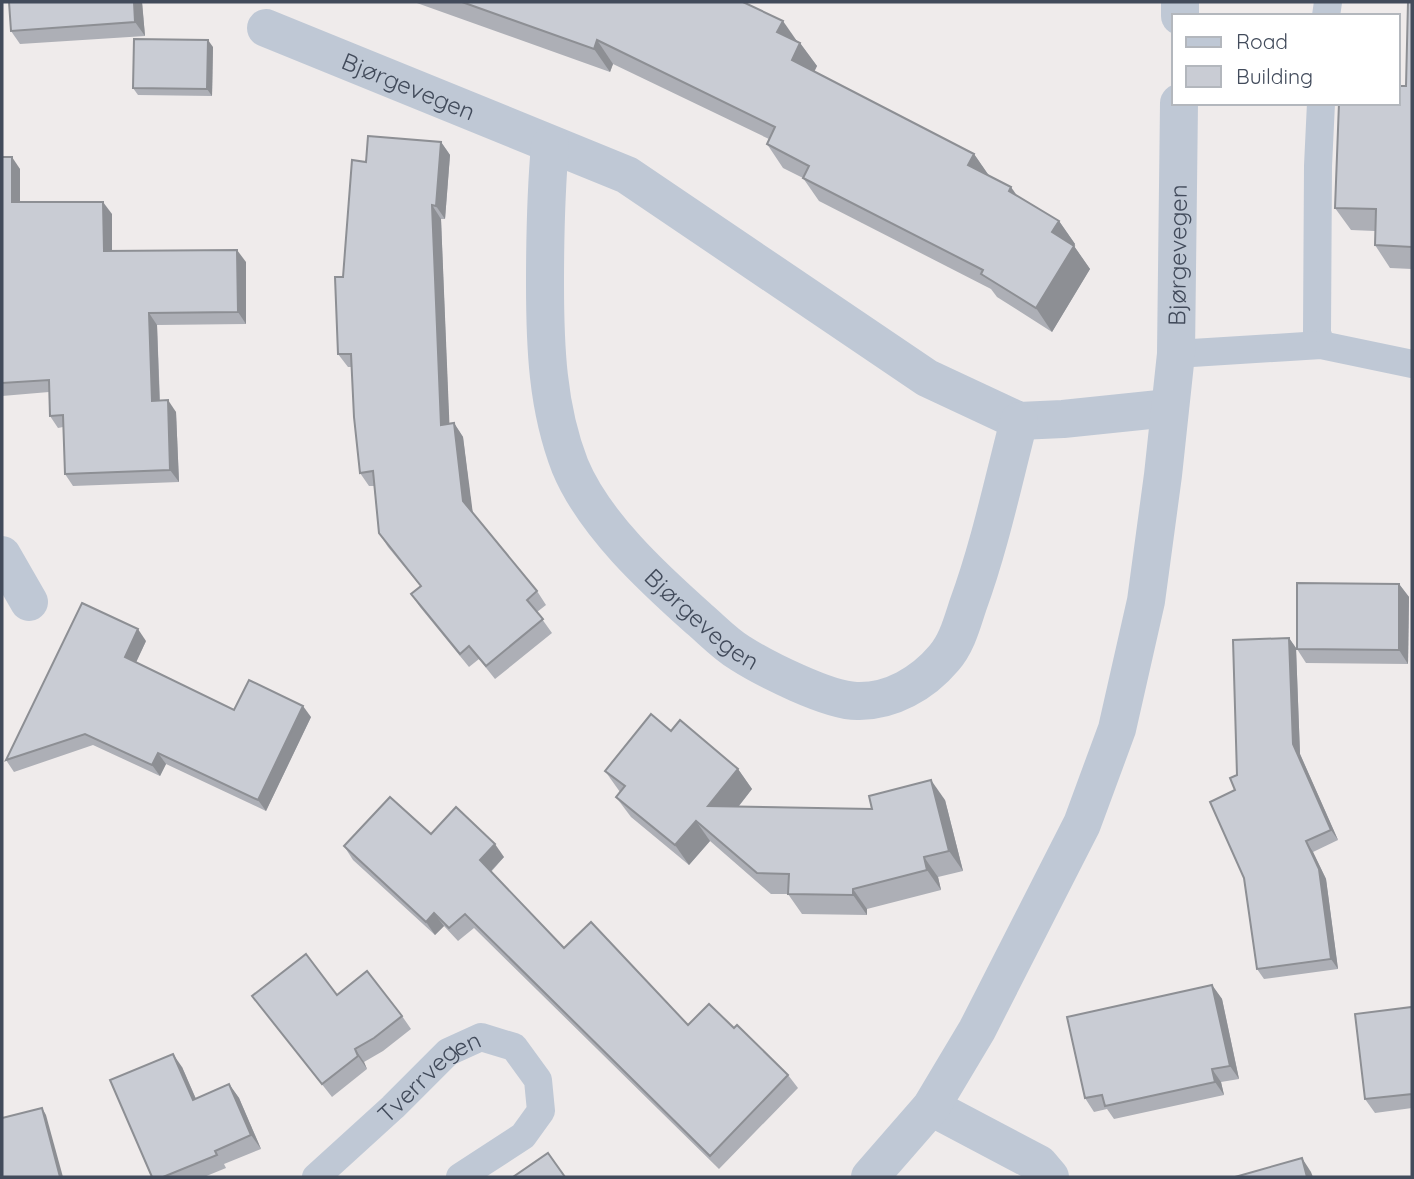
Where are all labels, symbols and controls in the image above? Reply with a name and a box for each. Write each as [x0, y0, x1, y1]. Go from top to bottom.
legend [1172, 14, 1400, 105]
text: Road [1236, 28, 1288, 54]
street label: Bjørgevegen [337, 46, 480, 127]
text: Building [1236, 63, 1313, 89]
street label: Bjørgevegen [1161, 184, 1193, 326]
street label: Bjørgevegen [638, 562, 764, 676]
street label: Tverrvegen [371, 1024, 485, 1129]

